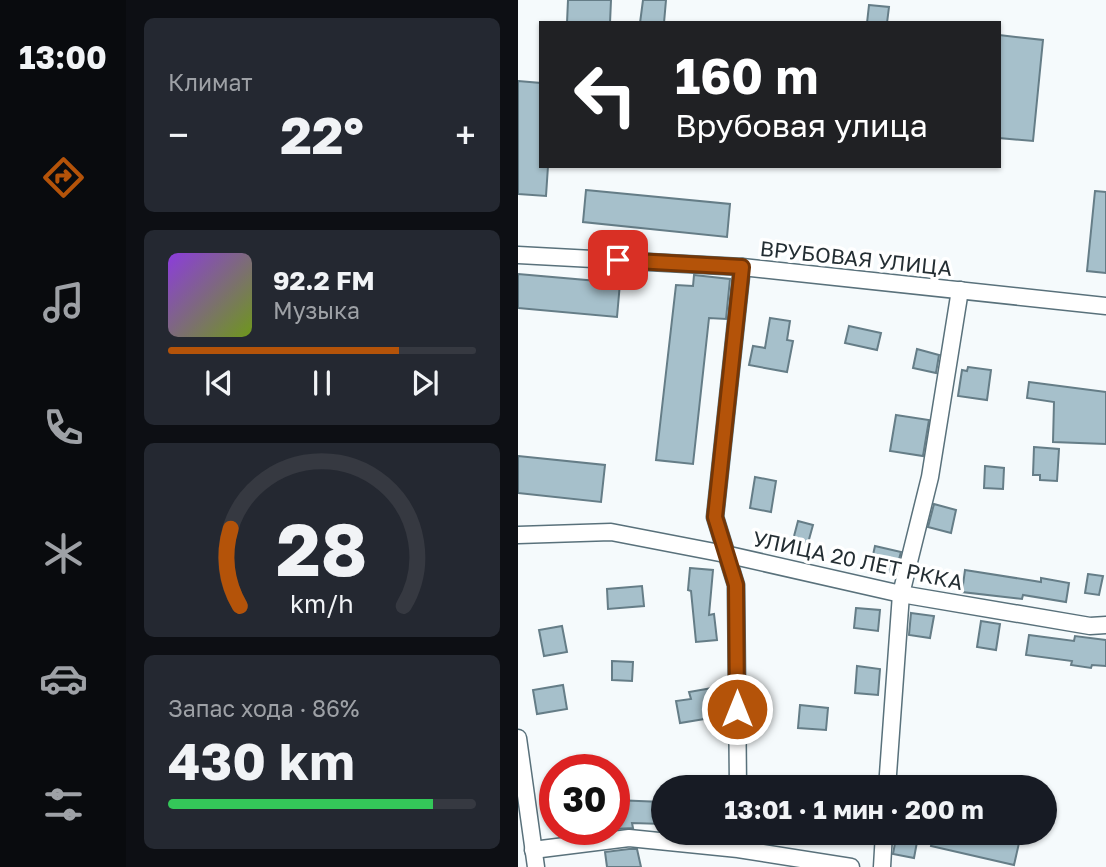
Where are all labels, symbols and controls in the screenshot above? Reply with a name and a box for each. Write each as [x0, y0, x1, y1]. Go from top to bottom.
text: 13:00 [19, 38, 107, 76]
text: 160 m [675, 46, 818, 105]
icon: left [560, 49, 651, 140]
text: Климат [168, 68, 253, 96]
text: 22° [280, 103, 364, 165]
text: Врубовая улица [675, 106, 928, 144]
text: − [168, 112, 189, 157]
text: + [455, 112, 476, 157]
icon: directions [39, 153, 88, 202]
pin [588, 230, 648, 290]
street label: ВРУБОВАЯ УЛИЦА [759, 235, 953, 281]
icon: arrive [599, 241, 637, 279]
text: 92.2 FM [273, 265, 375, 296]
icon: music [39, 278, 88, 327]
text: Музыка [273, 296, 360, 324]
icon: previous [200, 364, 238, 402]
icon: pause [303, 364, 341, 402]
icon: next [406, 364, 444, 402]
icon: phone [39, 403, 88, 452]
text: 28 [277, 505, 368, 592]
street label: УЛИЦА 20 ЛЕТ РККА [751, 525, 965, 595]
icon: climate [39, 529, 88, 578]
text: km/h [290, 587, 354, 618]
icon: car [39, 654, 88, 703]
position arrow [700, 672, 774, 746]
text: Запас хода · 86% [168, 694, 359, 722]
text: 430 km [168, 729, 355, 791]
speed limit sign: 30 [539, 754, 630, 845]
icon: filters [39, 780, 88, 829]
text: 13:01 · 1 мин · 200 m [724, 794, 984, 825]

